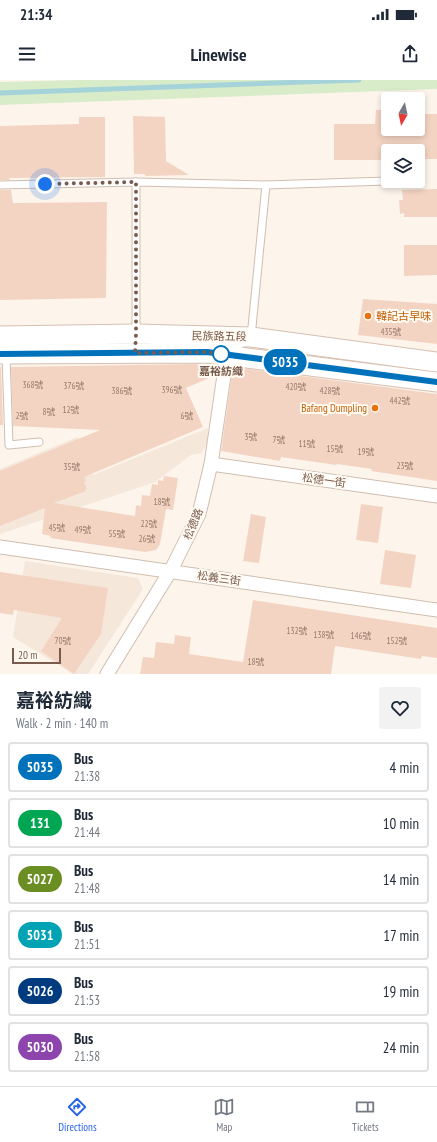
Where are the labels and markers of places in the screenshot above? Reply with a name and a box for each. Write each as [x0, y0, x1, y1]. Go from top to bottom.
place label: 韓記古早味 [376, 309, 431, 323]
marker: 韓記古早味 [363, 311, 373, 321]
marker: 嘉裕紡織 [212, 345, 230, 363]
place label: 嘉裕紡織 [199, 364, 243, 378]
place label: Bafang Dumpling [301, 401, 367, 415]
marker: Bafang Dumpling [370, 403, 380, 413]

